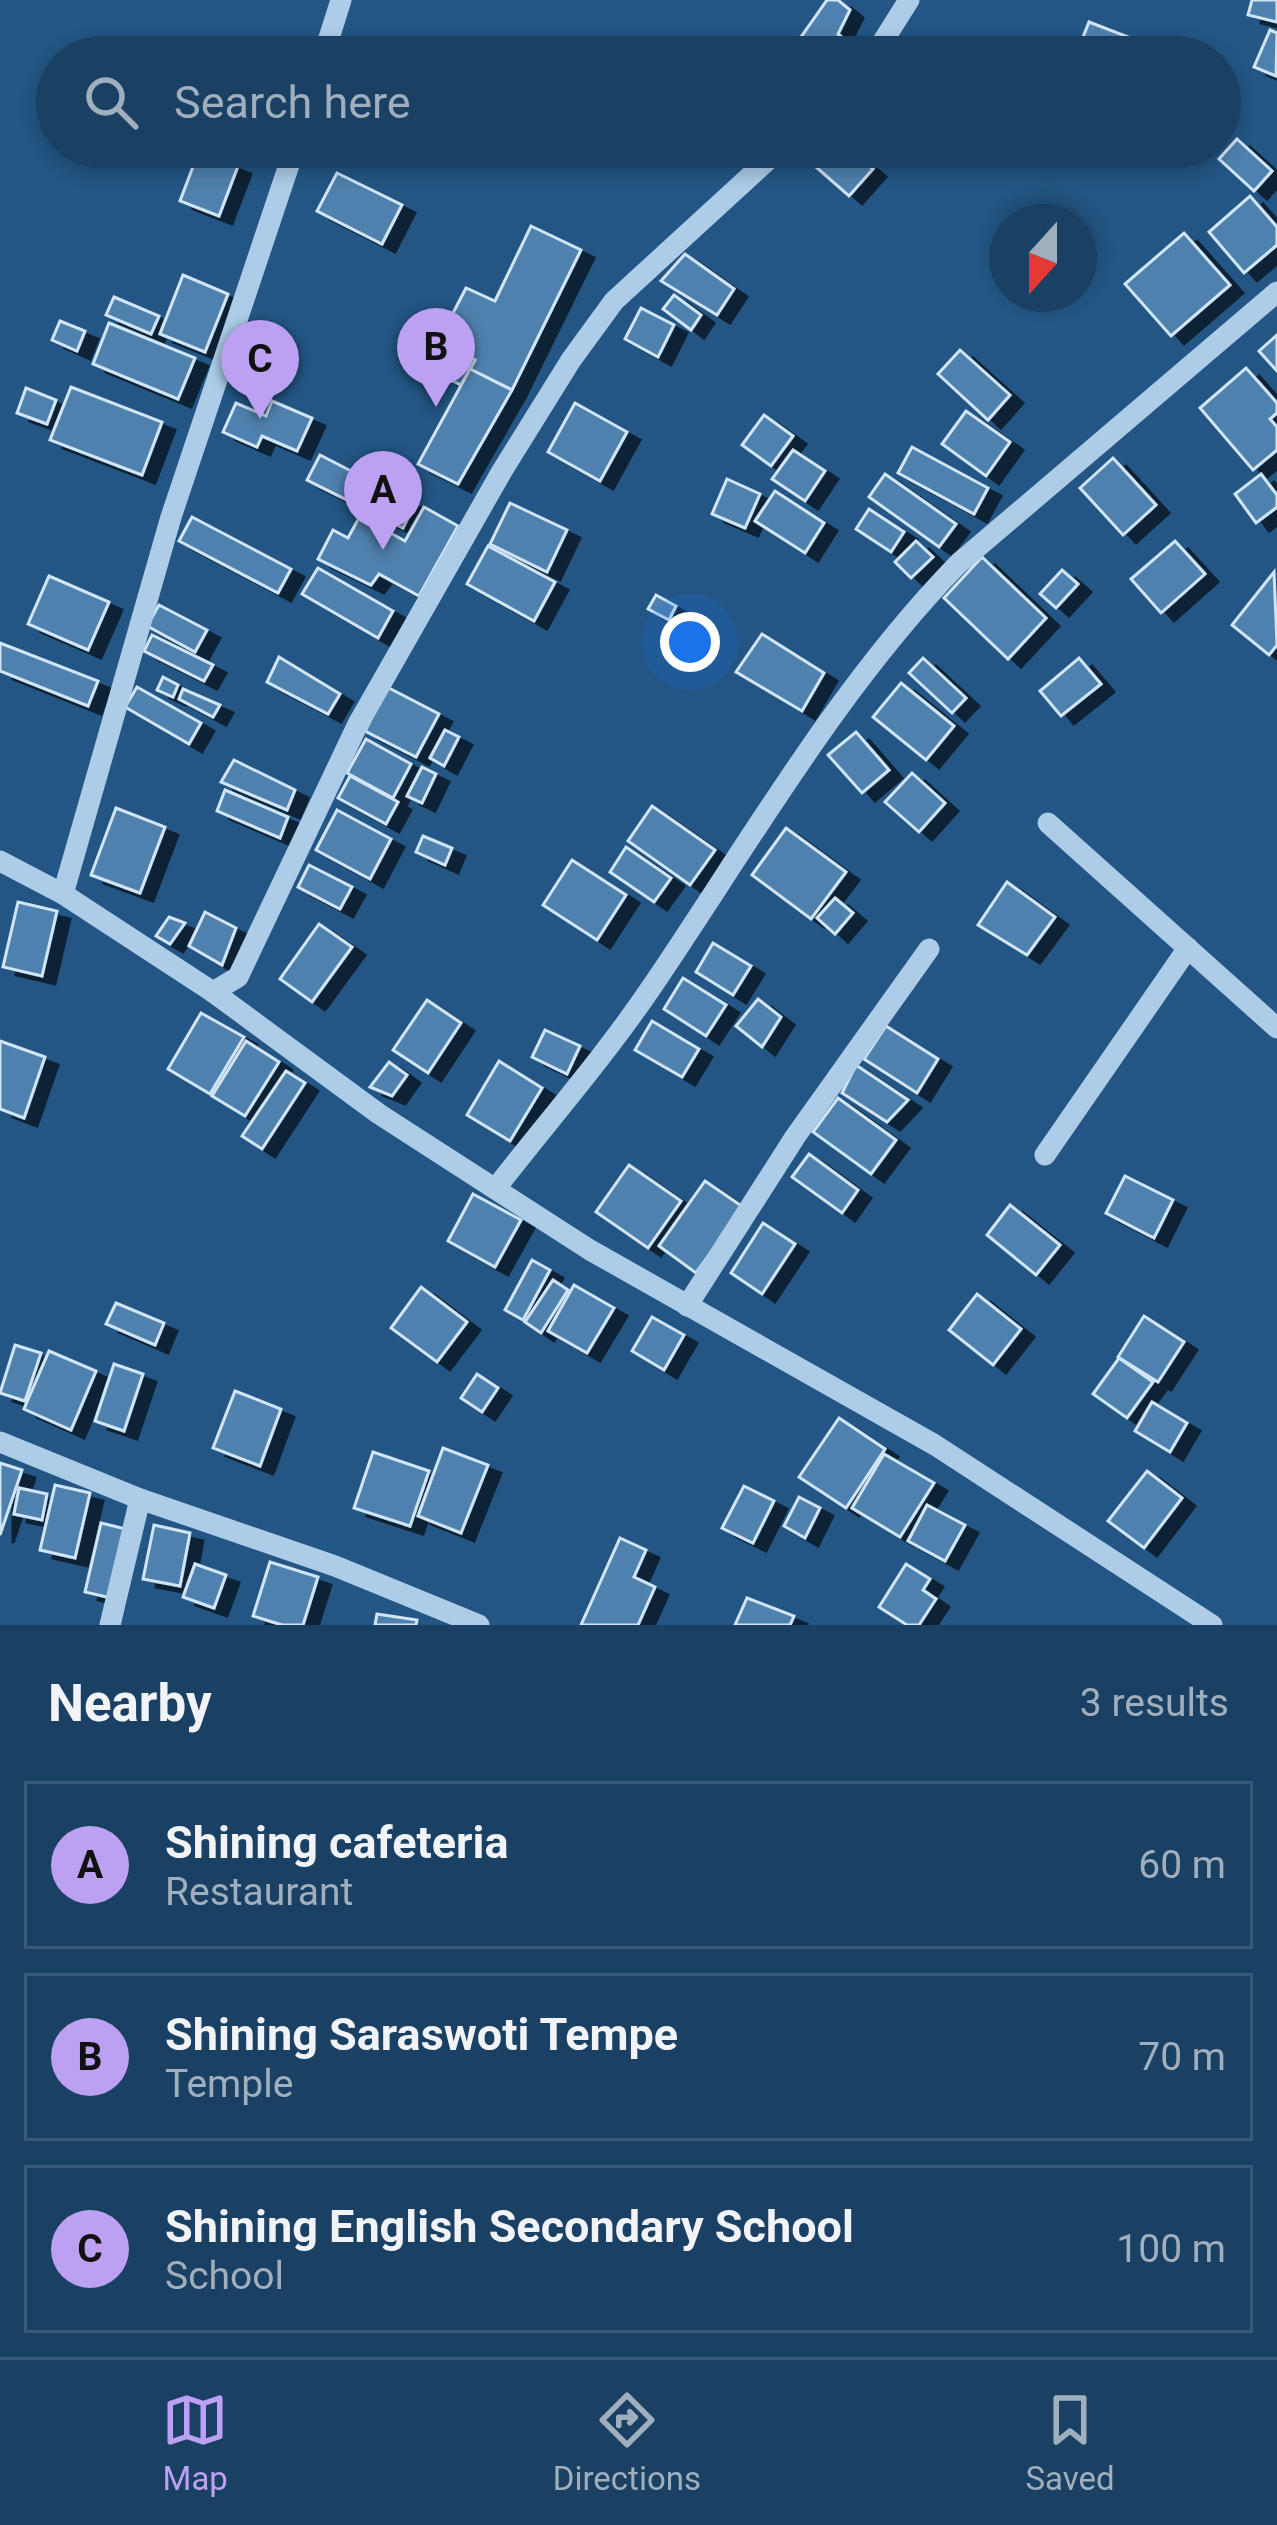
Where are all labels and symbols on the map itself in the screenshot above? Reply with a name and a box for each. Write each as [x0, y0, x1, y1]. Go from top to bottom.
north arrow [989, 204, 1097, 312]
pin: B [397, 308, 475, 407]
pin: C [221, 320, 299, 419]
pin: A [344, 451, 422, 550]
your location [660, 612, 720, 672]

